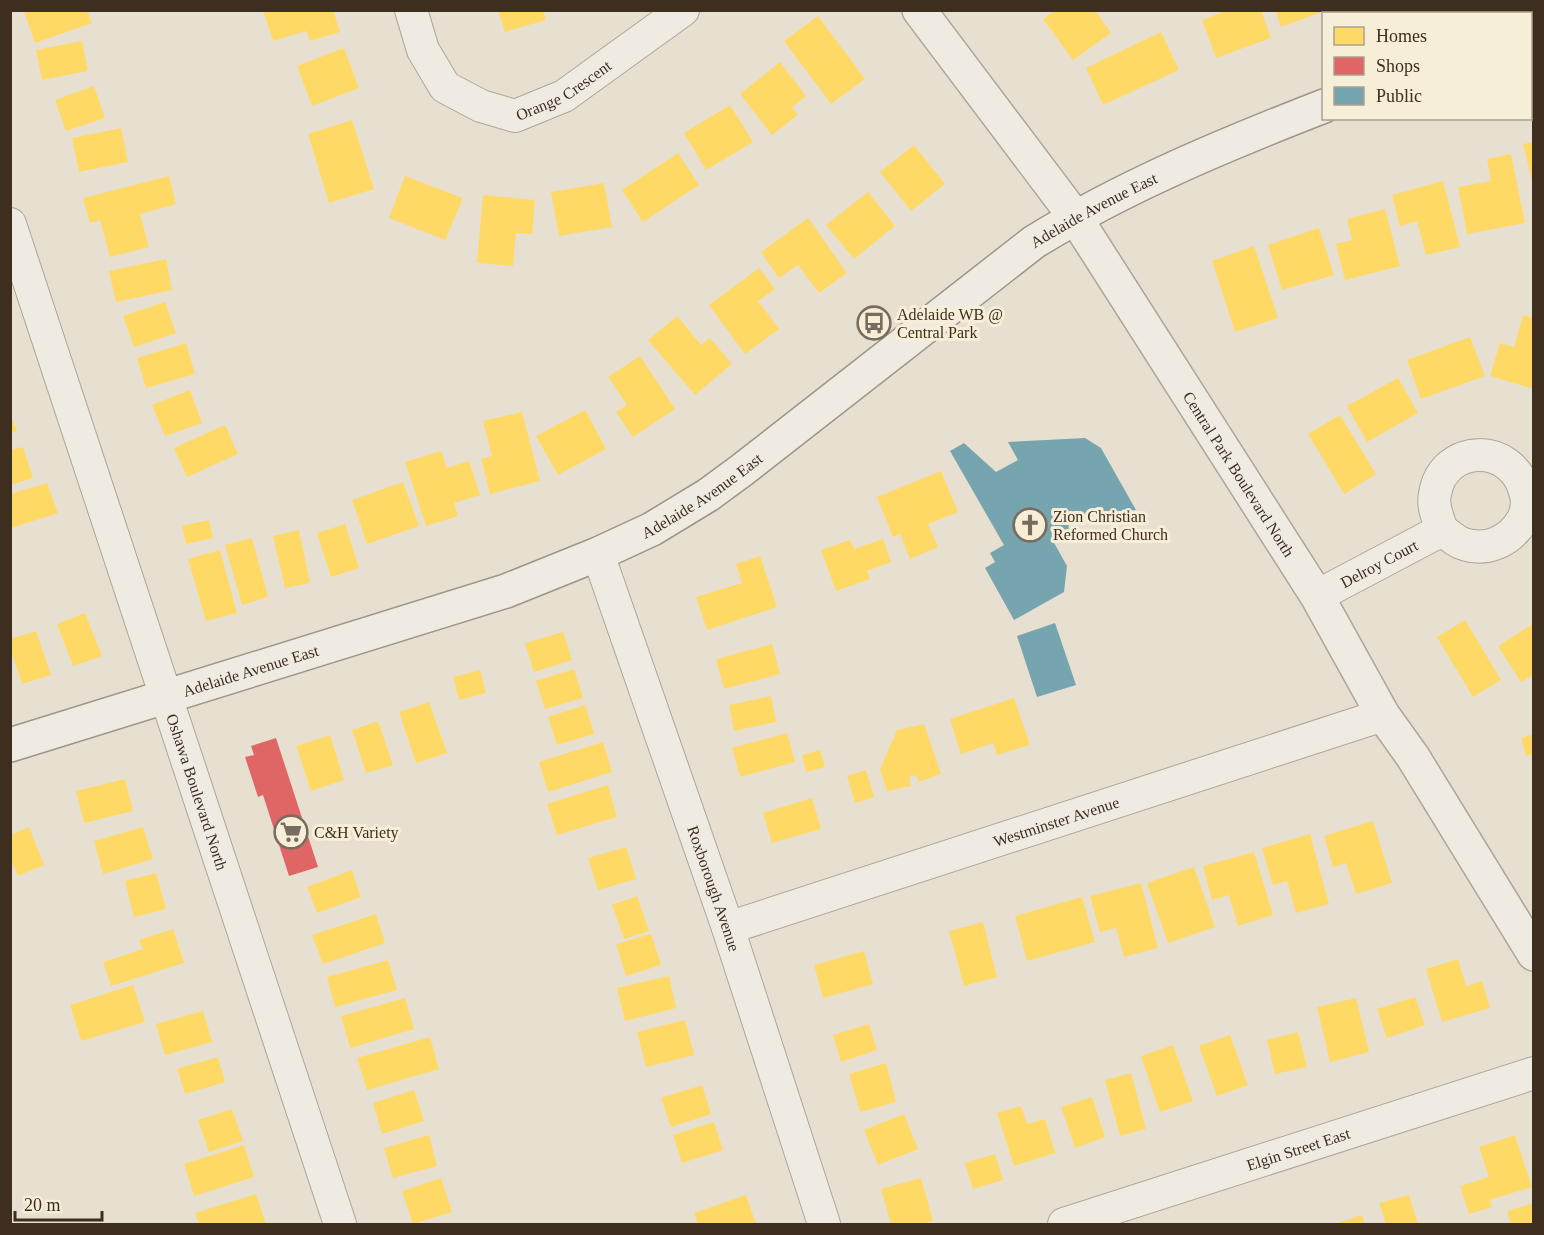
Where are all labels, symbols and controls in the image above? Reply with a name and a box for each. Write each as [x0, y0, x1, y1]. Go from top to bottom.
legend [1322, 12, 1532, 120]
text: Homes [1376, 26, 1427, 46]
text: Shops [1376, 56, 1420, 76]
street label: Orange Crescent [513, 57, 615, 124]
text: Public [1376, 86, 1422, 106]
street label: Adelaide Avenue East [1027, 169, 1160, 251]
bus stop icon: Adelaide WB @ Central Park [856, 305, 892, 341]
place label: Adelaide WB @ Central Park [897, 306, 1003, 341]
street label: Central Park Boulevard North [1180, 388, 1298, 560]
street label: Adelaide Avenue East [639, 449, 766, 542]
church icon: Zion Christian Reformed Church [1012, 507, 1048, 543]
place label: Zion Christian Reformed Church [1053, 508, 1168, 543]
street label: Delroy Court [1338, 536, 1421, 591]
street label: Adelaide Avenue East [181, 642, 321, 700]
street label: Oshawa Boulevard North [163, 712, 231, 872]
street label: Westminster Avenue [991, 793, 1121, 850]
supermarket icon: C&H Variety [273, 814, 309, 850]
place label: C&H Variety [314, 824, 399, 842]
street label: Roxborough Avenue [684, 824, 743, 954]
street label: Elgin Street East [1245, 1125, 1353, 1174]
scale bar [15, 1184, 102, 1222]
text: 20 m [24, 1195, 61, 1215]

